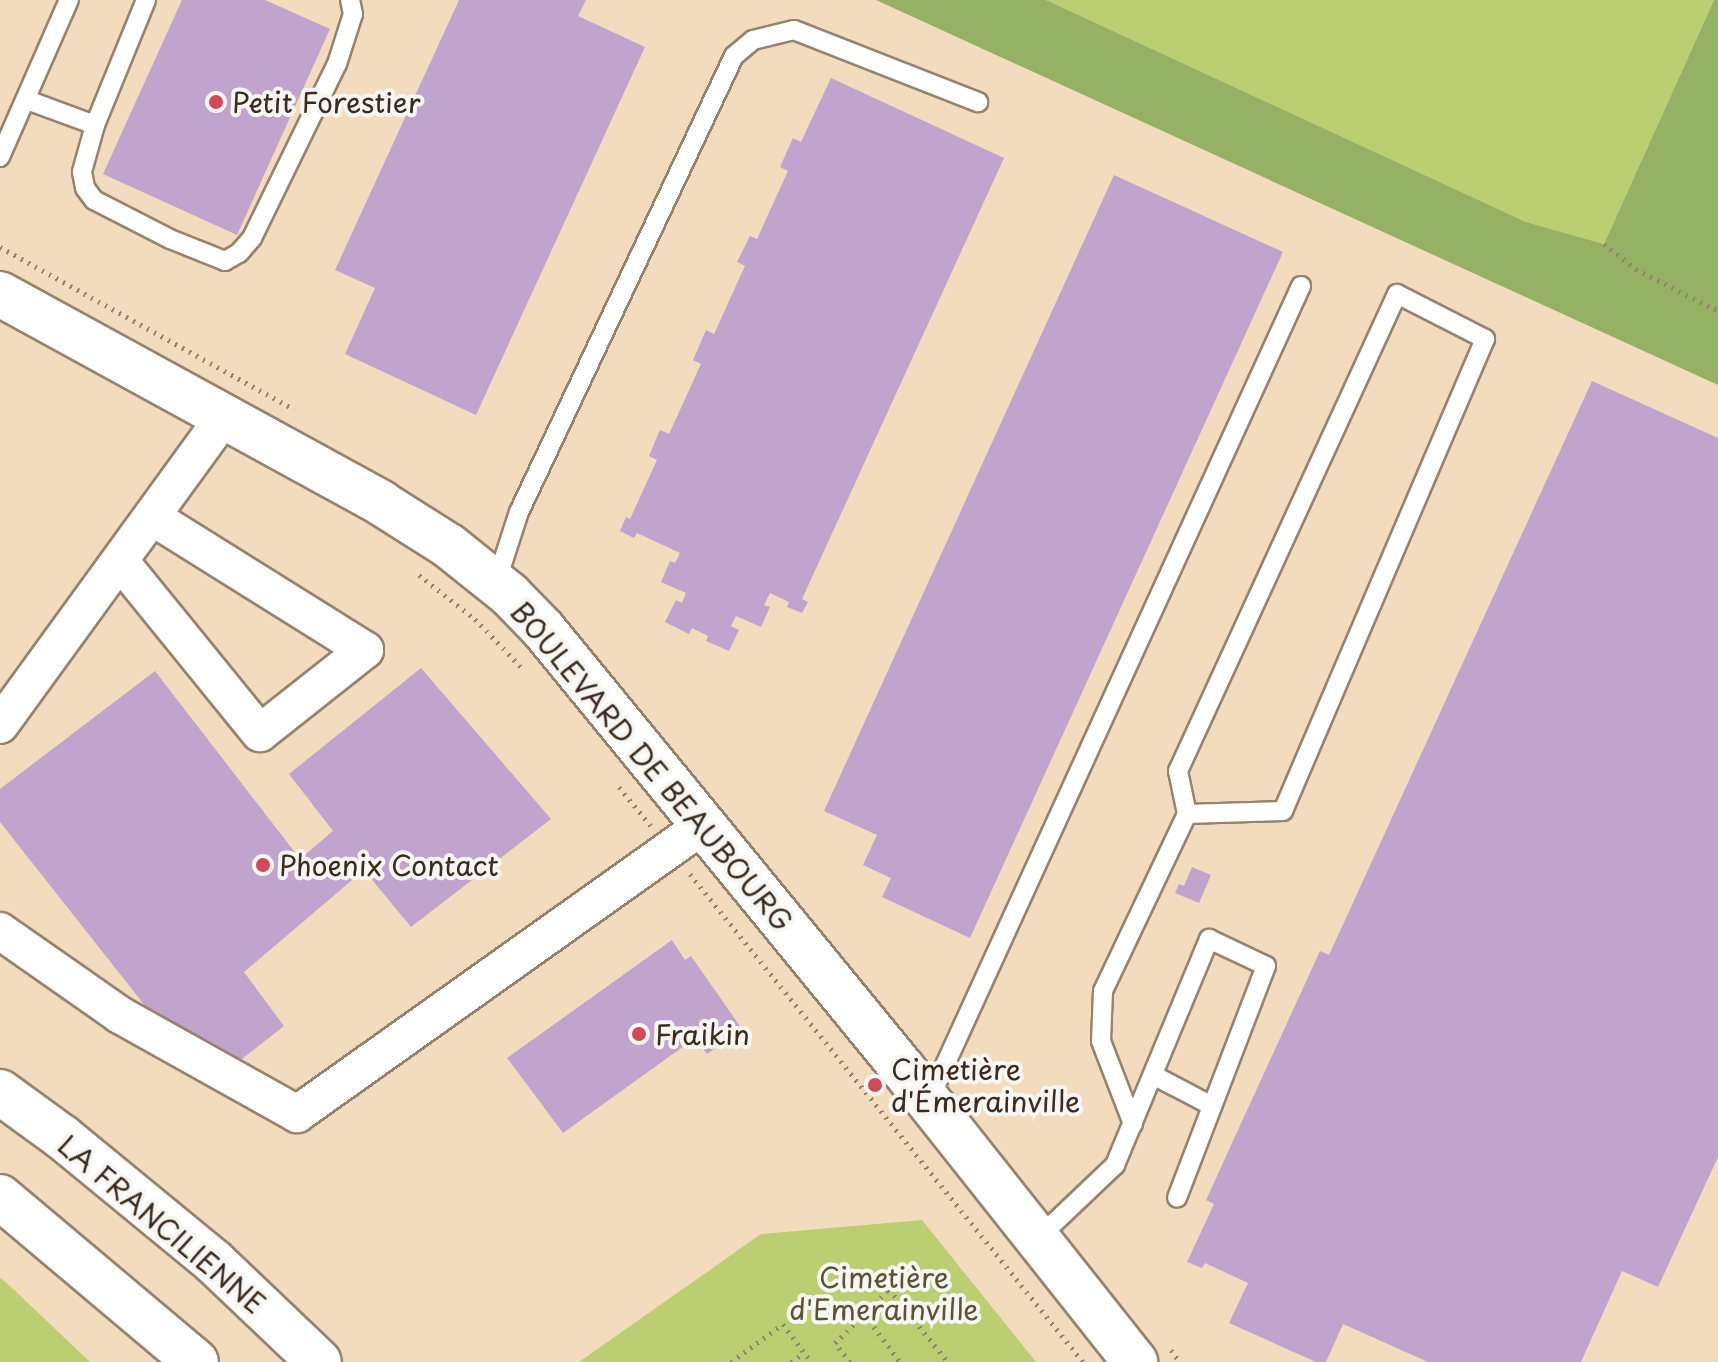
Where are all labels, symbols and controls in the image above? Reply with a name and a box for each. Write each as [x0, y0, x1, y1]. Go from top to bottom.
place label: Petit Forestier [232, 85, 422, 119]
marker: Petit Forestier [207, 93, 225, 111]
street label: BOULEVARD DE BEAUBOURG [504, 594, 800, 938]
place label: Phoenix Contact [279, 848, 498, 882]
marker: Phoenix Contact [254, 856, 272, 874]
place label: Fraikin [655, 1017, 750, 1051]
marker: Fraikin [630, 1025, 648, 1043]
place label: Cimetière d'Émerainville [891, 1052, 1080, 1118]
marker: Cimetière d'Émerainville [866, 1076, 884, 1094]
street label: LA FRANCILIENNE [53, 1129, 271, 1319]
park label: Cimetière d'Emerainville [789, 1260, 979, 1326]

